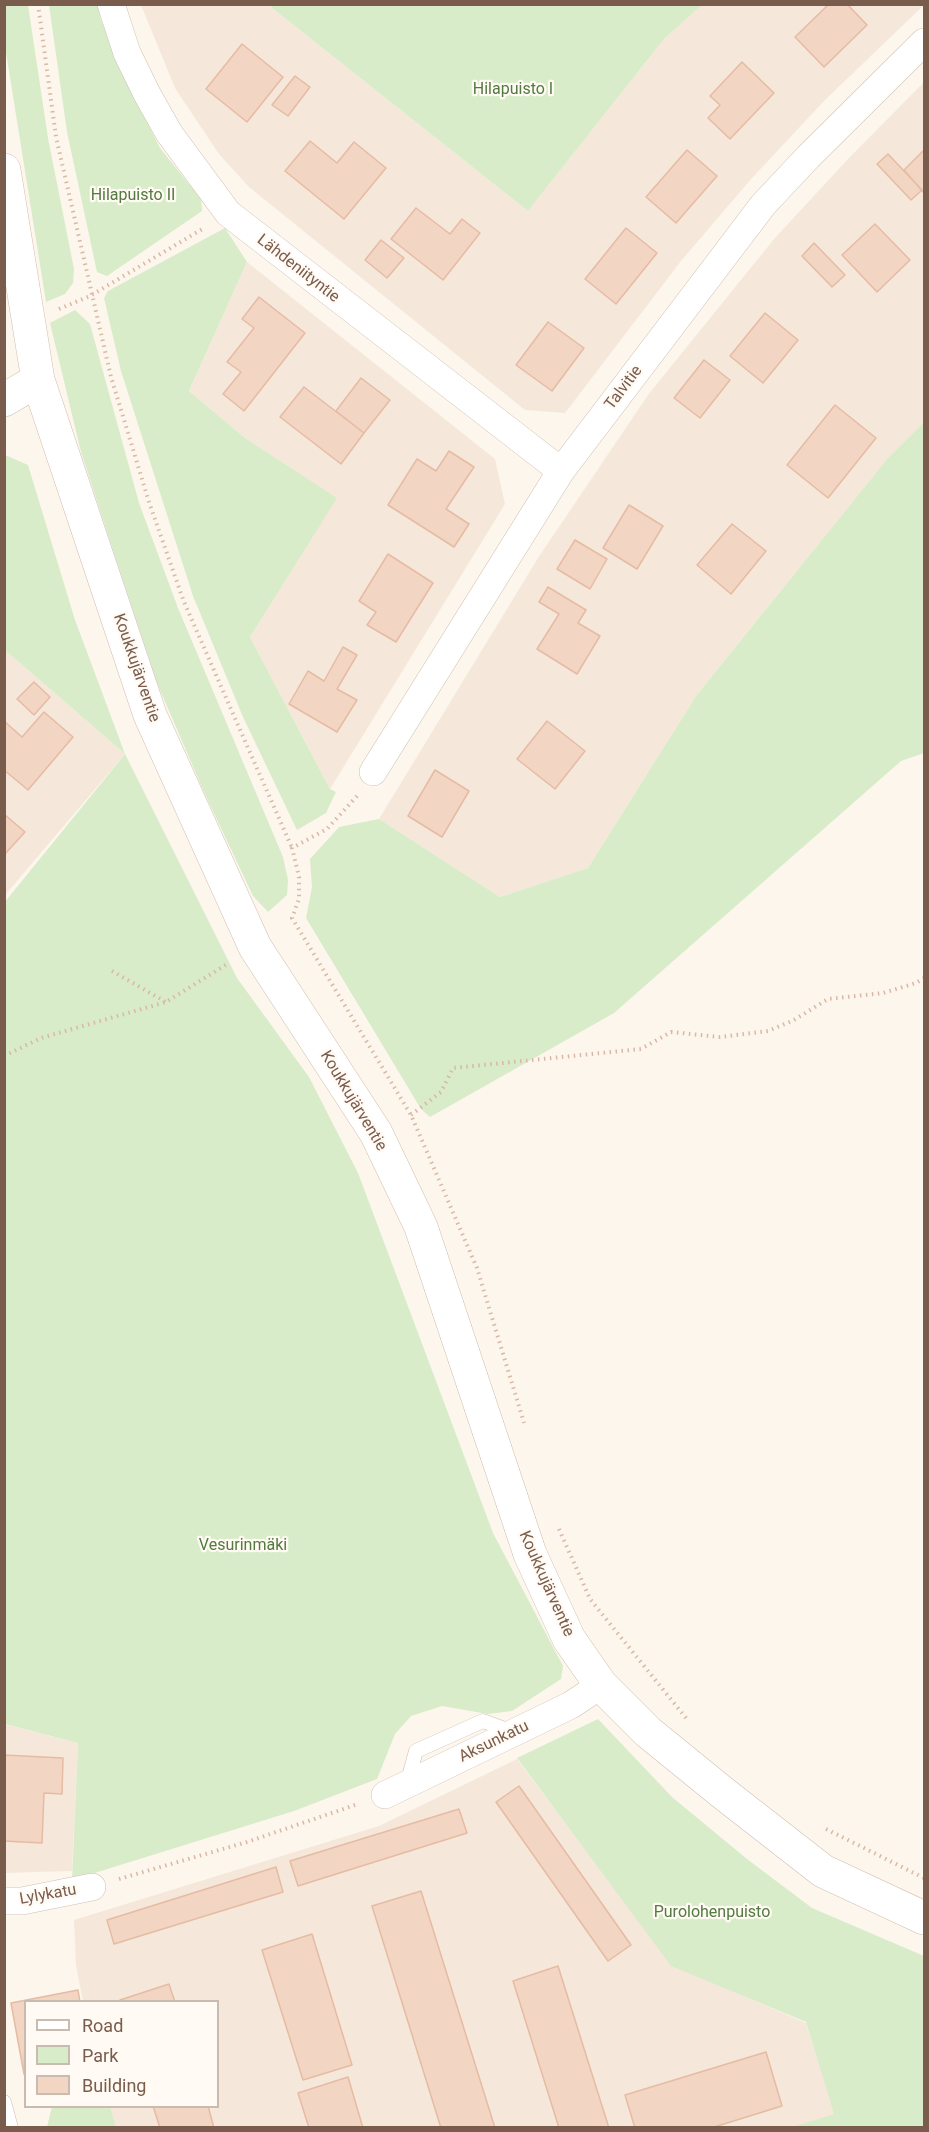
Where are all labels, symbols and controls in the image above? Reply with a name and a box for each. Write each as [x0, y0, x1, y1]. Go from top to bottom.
park label: Hilapuisto I [473, 80, 553, 100]
park label: Hilapuisto II [91, 186, 175, 206]
street label: Lähdeniityntie [253, 231, 343, 307]
street label: Talvitie [601, 362, 647, 414]
street label: Koukkujärventie [108, 611, 164, 725]
street label: Koukkujärventie [316, 1047, 390, 1155]
street label: Koukkujärventie [514, 1528, 578, 1640]
park label: Vesurinmäki [199, 1536, 287, 1556]
street label: Aksunkatu [456, 1717, 532, 1767]
street label: Lylykatu [18, 1881, 78, 1909]
park label: Purolohenpuisto [654, 1903, 770, 1923]
legend [24, 2000, 219, 2108]
text: Road [82, 2015, 123, 2036]
text: Park [82, 2045, 118, 2066]
text: Building [82, 2075, 146, 2096]

